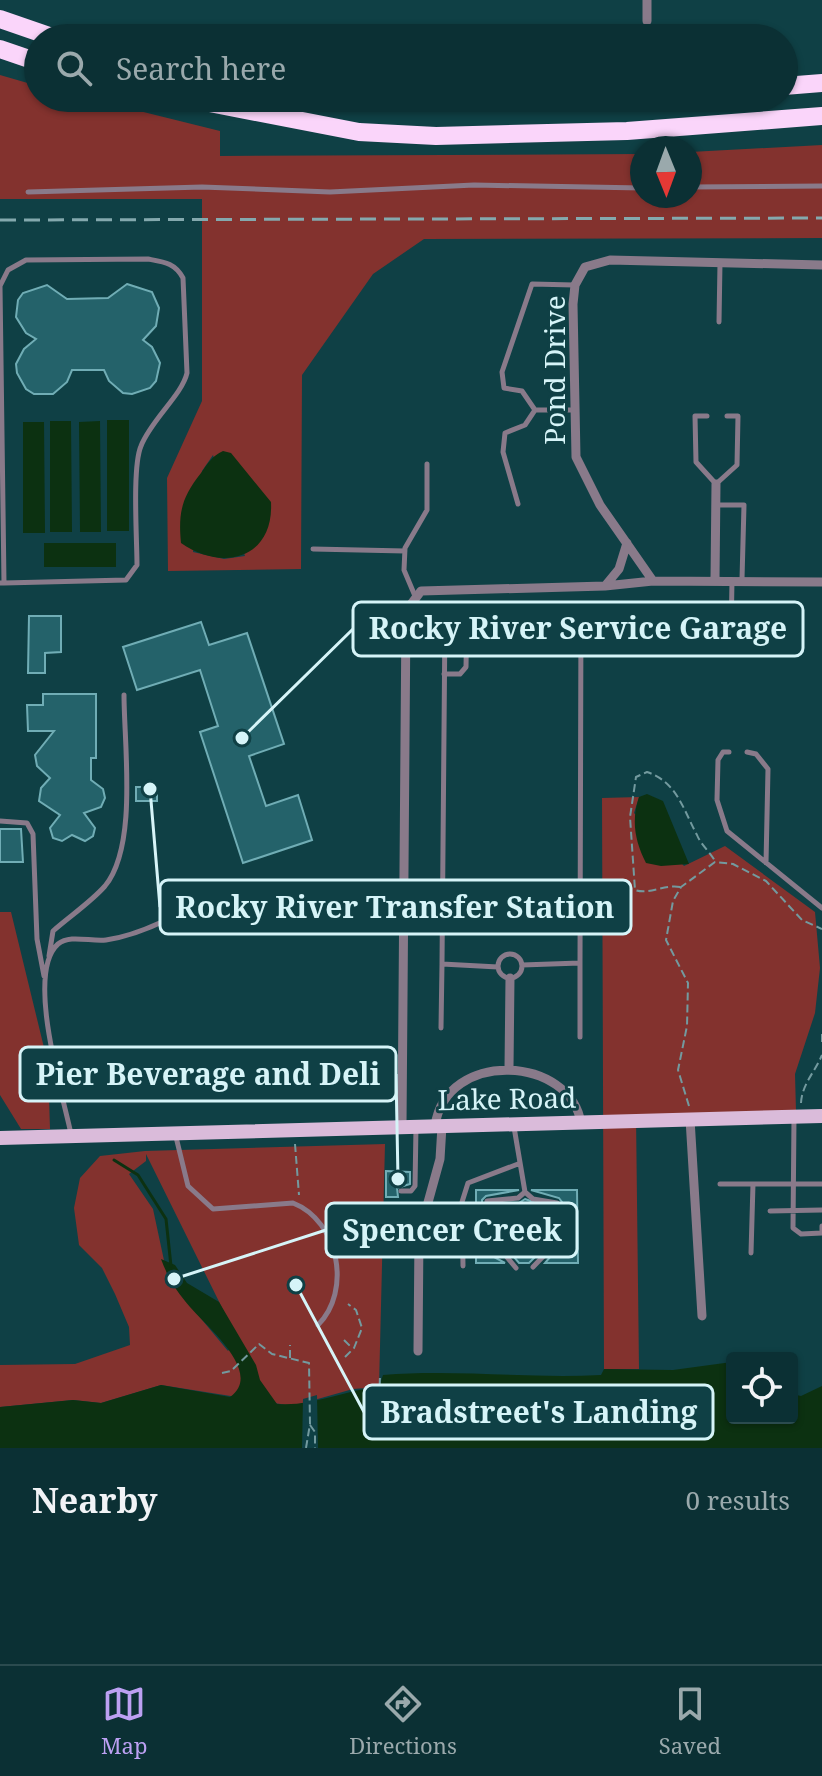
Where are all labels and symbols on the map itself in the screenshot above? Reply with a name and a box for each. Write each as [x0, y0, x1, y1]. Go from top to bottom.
north arrow [630, 136, 702, 208]
street label: Pond Drive [535, 295, 573, 445]
callout: Rocky River Service Garage [353, 602, 803, 656]
text: Rocky River Service Garage [369, 607, 787, 648]
callout: Rocky River Transfer Station [160, 880, 631, 934]
text: Rocky River Transfer Station [175, 886, 615, 927]
callout: Pier Beverage and Deli [20, 1047, 396, 1101]
text: Pier Beverage and Deli [36, 1053, 381, 1094]
street label: Lake Road [437, 1078, 577, 1118]
callout: Spencer Creek [326, 1203, 577, 1257]
text: Spencer Creek [342, 1209, 563, 1250]
callout: Bradstreet's Landing [364, 1385, 713, 1439]
text: Bradstreet's Landing [381, 1391, 698, 1432]

